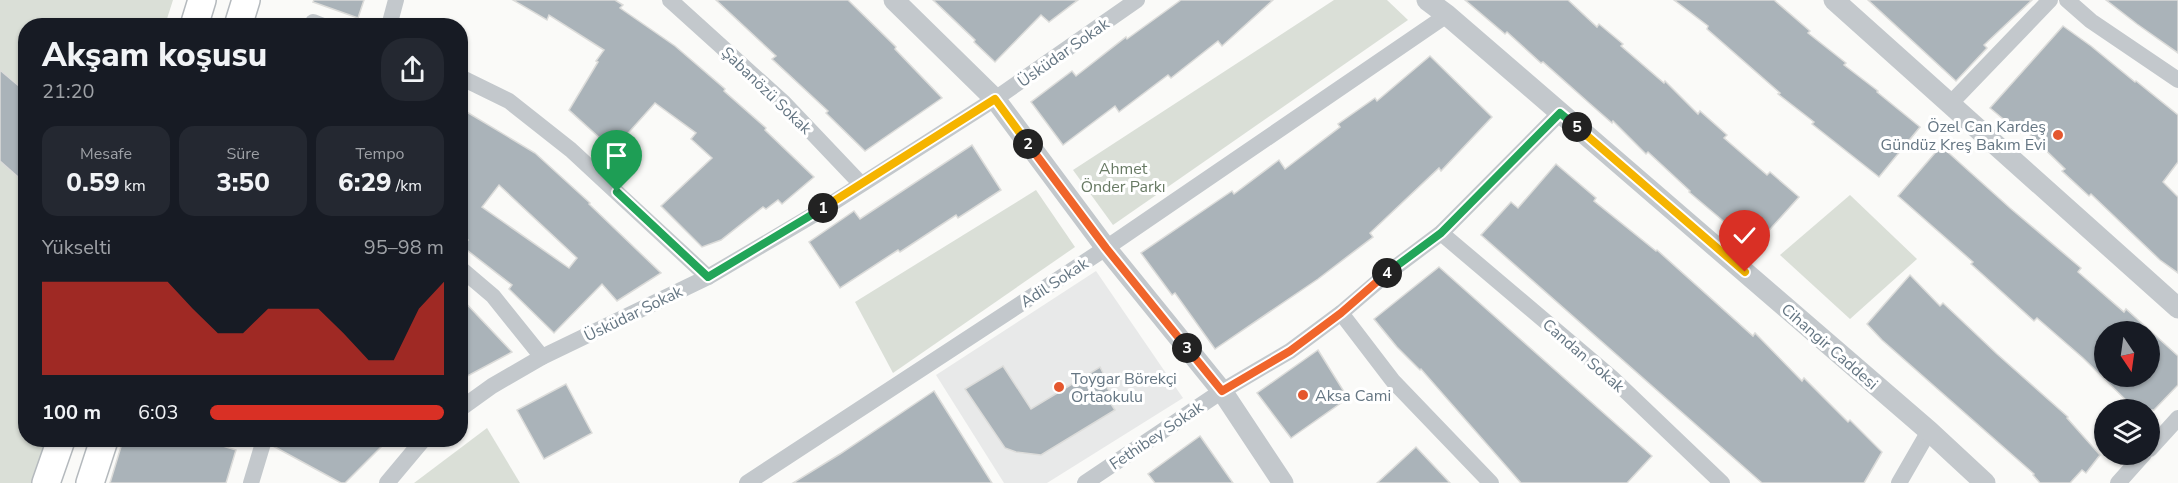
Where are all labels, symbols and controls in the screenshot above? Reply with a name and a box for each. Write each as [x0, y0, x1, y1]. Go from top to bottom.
street label: Üsküdar Sokak [1013, 13, 1115, 93]
text: Akşam koşusu [42, 33, 267, 78]
button: share [381, 38, 444, 101]
street label: Şabanözü Sokak [716, 42, 817, 140]
text: 21:20 [42, 78, 95, 105]
pin: 5 [1562, 112, 1592, 142]
text: 5 [1572, 116, 1582, 138]
place label: Özel Can Kardeş Gündüz Kreş Bakım Evi [1881, 116, 2046, 156]
marker: Özel Can Kardeş Gündüz Kreş Bakım Evi [2051, 128, 2065, 142]
pin: 2 [1013, 129, 1043, 159]
pin [591, 130, 642, 192]
text: 2 [1023, 133, 1033, 155]
icon: arrive [600, 139, 633, 172]
text: Mesafe [80, 143, 132, 165]
text: Süre [227, 143, 259, 165]
text: Tempo [356, 143, 404, 165]
park label: Ahmet Önder Parkı [1081, 158, 1165, 198]
text: 0.59 [66, 165, 120, 200]
text: 3:50 [216, 165, 270, 200]
text: 6:29 [338, 165, 392, 200]
text: km [120, 175, 146, 197]
text: /km [392, 175, 422, 197]
pin: 1 [808, 193, 838, 223]
text: 1 [818, 197, 828, 219]
pin [1719, 210, 1770, 272]
icon: check [1728, 219, 1761, 252]
text: Yükselti [42, 234, 111, 261]
text: 95–98 m [364, 234, 444, 261]
street label: Adil Sokak [1016, 252, 1094, 313]
pin: 4 [1372, 258, 1402, 288]
text: 4 [1382, 262, 1392, 284]
street label: Üsküdar Sokak [580, 280, 687, 347]
street label: Cihangir Caddesi [1776, 299, 1882, 395]
street label: Candan Sokak [1538, 314, 1630, 398]
north arrow [2094, 321, 2160, 387]
map controls [2094, 321, 2160, 465]
pin: 3 [1172, 333, 1202, 363]
text: 3 [1182, 337, 1192, 359]
place label: Toygar Börekçi Ortaokulu [1071, 368, 1177, 408]
marker: Toygar Börekçi Ortaokulu [1052, 380, 1066, 394]
place label: Aksa Cami [1315, 385, 1391, 407]
marker: Aksa Cami [1296, 388, 1310, 402]
street label: Fethibey Sokak [1105, 396, 1209, 475]
text: 100 m [42, 399, 101, 426]
text: 6:03 [138, 399, 179, 426]
button: layers [2094, 399, 2160, 465]

